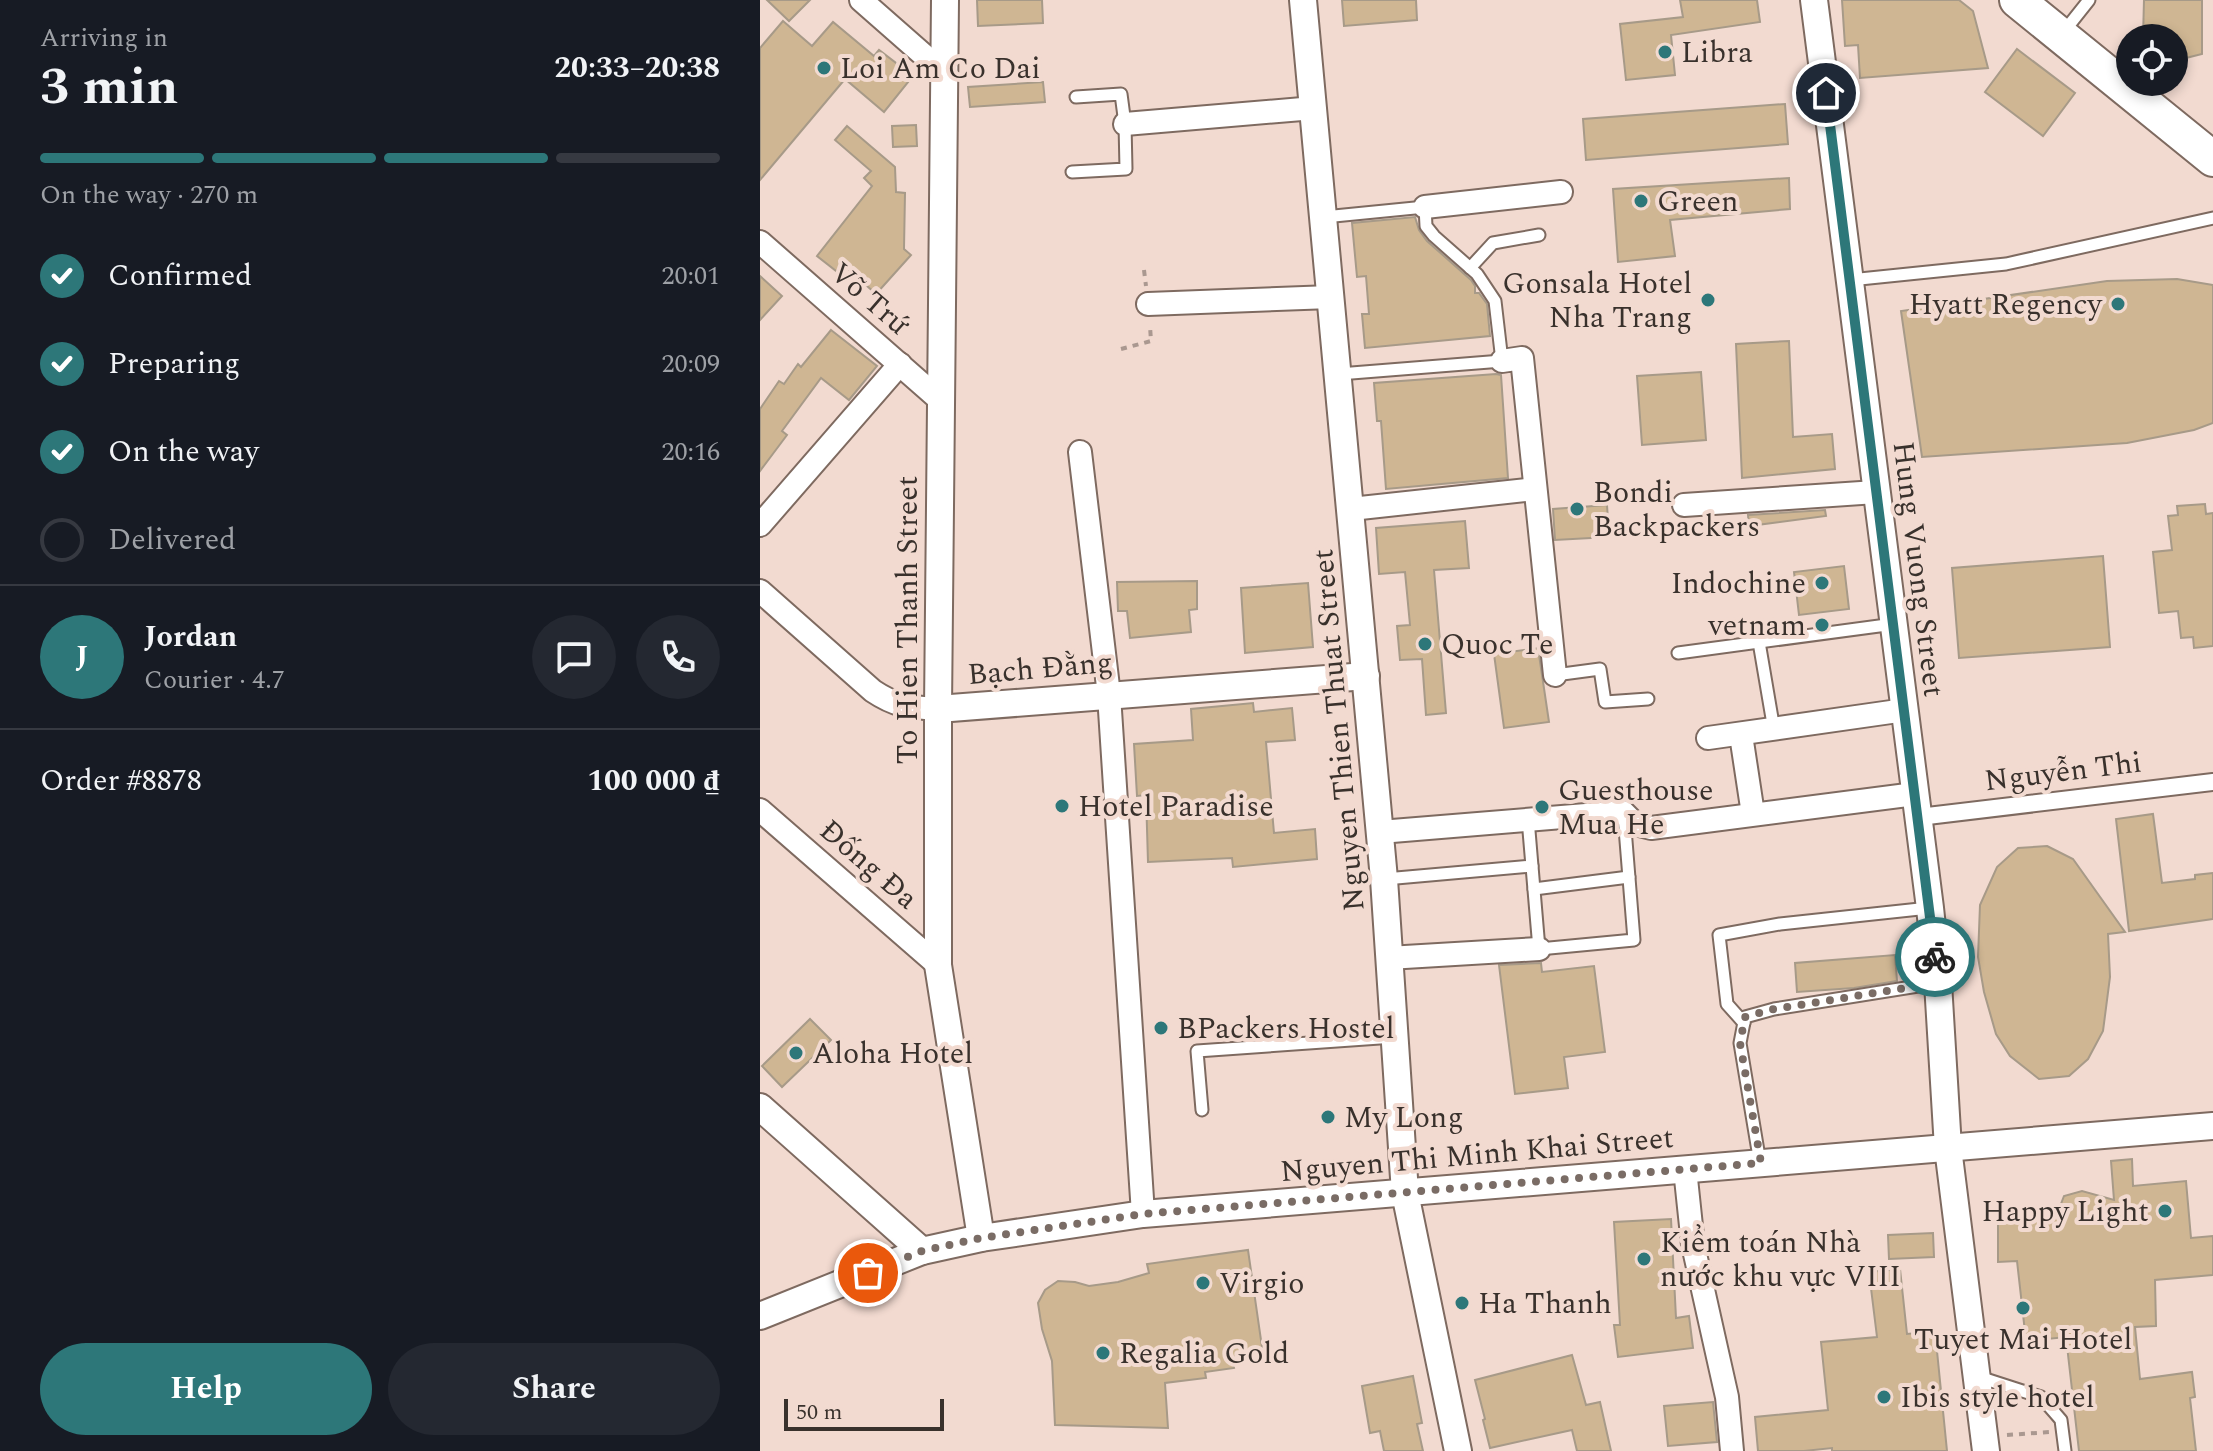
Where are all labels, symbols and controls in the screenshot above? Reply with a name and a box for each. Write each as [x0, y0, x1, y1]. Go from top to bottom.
text: Arriving in [40, 18, 168, 58]
map controls [2116, 24, 2188, 96]
button: locate [2116, 24, 2188, 96]
place label: Libra [1681, 30, 1753, 76]
marker: Libra [1656, 43, 1674, 61]
text: 20:33–20:38 [554, 45, 720, 91]
place label: Loi Am Co Dai [840, 46, 1041, 92]
text: 3 min [40, 48, 178, 127]
marker: Loi Am Co Dai [815, 59, 833, 77]
pin [1792, 59, 1860, 127]
icon: home [1804, 71, 1848, 115]
text: On the way · 270 m [40, 175, 258, 215]
place label: Green [1657, 179, 1738, 225]
marker: Green [1632, 192, 1650, 210]
street label: Võ Trứ [819, 251, 920, 347]
text: Confirmed [108, 253, 252, 299]
icon: check [40, 254, 84, 298]
text: 20:01 [661, 256, 720, 296]
place label: Gonsala Hotel Nha Trang [1502, 261, 1692, 341]
place label: Hyatt Regency [1909, 282, 2104, 328]
marker: Gonsala Hotel Nha Trang [1699, 291, 1717, 309]
marker: Hyatt Regency [2109, 295, 2127, 313]
text: Preparing [108, 341, 240, 387]
icon: check [40, 342, 84, 386]
text: 20:09 [661, 344, 720, 384]
text: On the way [108, 429, 259, 475]
icon: check [40, 430, 84, 474]
text: 20:16 [661, 432, 720, 472]
street label: Hung Vuong Street [1880, 439, 1956, 699]
place label: Bondi Backpackers [1593, 470, 1760, 550]
street label: To Hien Thanh Street [885, 476, 931, 764]
marker: Bondi Backpackers [1568, 500, 1586, 518]
text: Delivered [108, 517, 236, 563]
street label: Nguyen Thien Thuat Street [1300, 547, 1378, 913]
place label: Indochine [1671, 561, 1806, 607]
marker: Indochine [1813, 574, 1831, 592]
place label: vetnam [1707, 603, 1806, 649]
text: Jordan [144, 614, 237, 660]
button: chat [532, 615, 616, 699]
button: phone [636, 615, 720, 699]
marker: vetnam [1813, 616, 1831, 634]
place label: Quoc Te [1441, 622, 1554, 668]
text: J [76, 634, 88, 680]
marker: Quoc Te [1416, 635, 1434, 653]
street label: Bạch Đằng [966, 640, 1114, 698]
text: Courier · 4.7 [144, 660, 285, 700]
street label: Nguyễn Thi [1982, 740, 2144, 804]
text: Order #8878 [40, 758, 202, 804]
text: 100 000 ₫ [587, 758, 720, 804]
place label: Guesthouse Mua He [1558, 768, 1714, 848]
place label: Hotel Paradise [1078, 784, 1274, 830]
marker: Hotel Paradise [1053, 797, 1071, 815]
marker: Guesthouse Mua He [1533, 798, 1551, 816]
street label: Đống Đa [809, 809, 928, 921]
courier [1895, 917, 1975, 997]
icon: bike [1913, 935, 1957, 979]
place label: BPackers Hostel [1177, 1006, 1394, 1052]
marker: BPackers Hostel [1152, 1019, 1170, 1037]
place label: Aloha Hotel [812, 1031, 973, 1077]
marker: Aloha Hotel [787, 1044, 805, 1062]
place label: My Long [1344, 1095, 1464, 1141]
marker: My Long [1319, 1108, 1337, 1126]
street label: Nguyen Thi Minh Khai Street [1279, 1115, 1676, 1195]
place label: Happy Light [1982, 1189, 2149, 1235]
marker: Happy Light [2156, 1202, 2174, 1220]
place label: Kiểm toán Nhà nước khu vực VIII [1660, 1220, 1901, 1300]
pin [834, 1239, 902, 1307]
marker: Kiểm toán Nhà nước khu vực VIII [1635, 1250, 1653, 1268]
icon: bag [846, 1251, 890, 1295]
place label: Virgio [1219, 1261, 1304, 1307]
marker: Virgio [1194, 1274, 1212, 1292]
place label: Ha Thanh [1478, 1281, 1612, 1327]
marker: Ha Thanh [1453, 1294, 1471, 1312]
marker: Tuyet Mai Hotel [2014, 1299, 2032, 1317]
place label: Tuyet Mai Hotel [1914, 1317, 2132, 1363]
place label: Regalia Gold [1119, 1331, 1289, 1377]
button: Help [40, 1343, 372, 1435]
button: Share [388, 1343, 720, 1435]
marker: Regalia Gold [1094, 1344, 1112, 1362]
place label: Ibis style hotel [1900, 1375, 2095, 1421]
marker: Ibis style hotel [1875, 1388, 1893, 1406]
scale bar [784, 1395, 944, 1431]
text: 50 m [796, 1396, 842, 1429]

